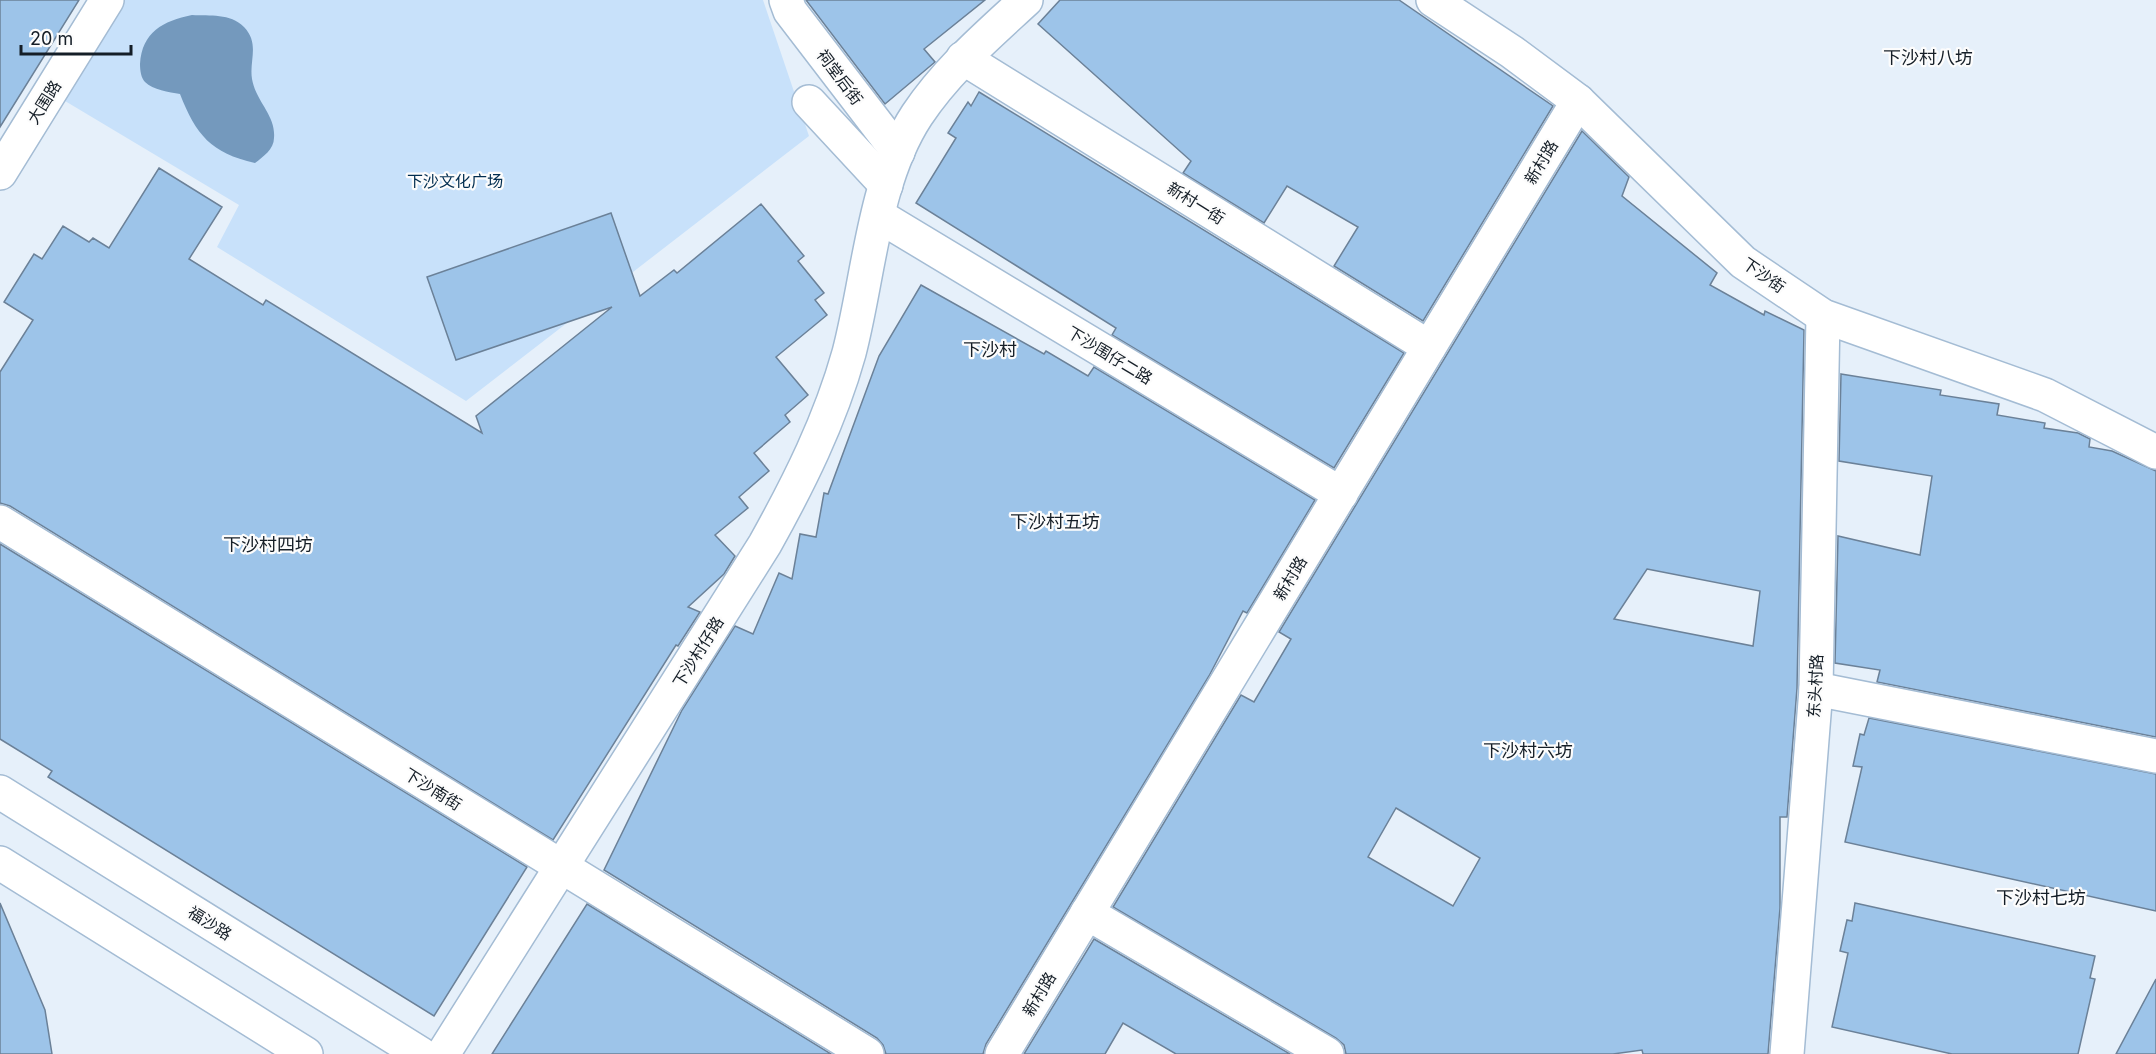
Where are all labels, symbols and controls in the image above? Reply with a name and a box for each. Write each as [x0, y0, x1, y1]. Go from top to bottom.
scale bar [21, 18, 130, 56]
text: 20 m [30, 28, 73, 49]
street label: 祠堂后街 [813, 45, 867, 109]
district label: 下沙村八坊 [1883, 47, 1973, 68]
street label: 大围路 [23, 76, 65, 128]
street label: 新村路 [1520, 136, 1562, 188]
park label: 下沙文化广场 [407, 171, 503, 191]
street label: 新村一街 [1164, 178, 1228, 228]
street label: 下沙街 [1739, 253, 1789, 297]
street label: 下沙围仔二路 [1064, 322, 1156, 388]
district label: 下沙村 [963, 339, 1017, 360]
district label: 下沙村五坊 [1010, 511, 1100, 532]
district label: 下沙村四坊 [223, 534, 313, 555]
street label: 新村路 [1269, 552, 1311, 604]
street label: 下沙村仔路 [668, 613, 728, 691]
street label: 东头村路 [1803, 654, 1827, 718]
district label: 下沙村六坊 [1483, 740, 1573, 761]
street label: 下沙南街 [401, 764, 465, 814]
district label: 下沙村七坊 [1996, 887, 2086, 908]
street label: 福沙路 [184, 902, 236, 944]
street label: 新村路 [1018, 968, 1060, 1020]

